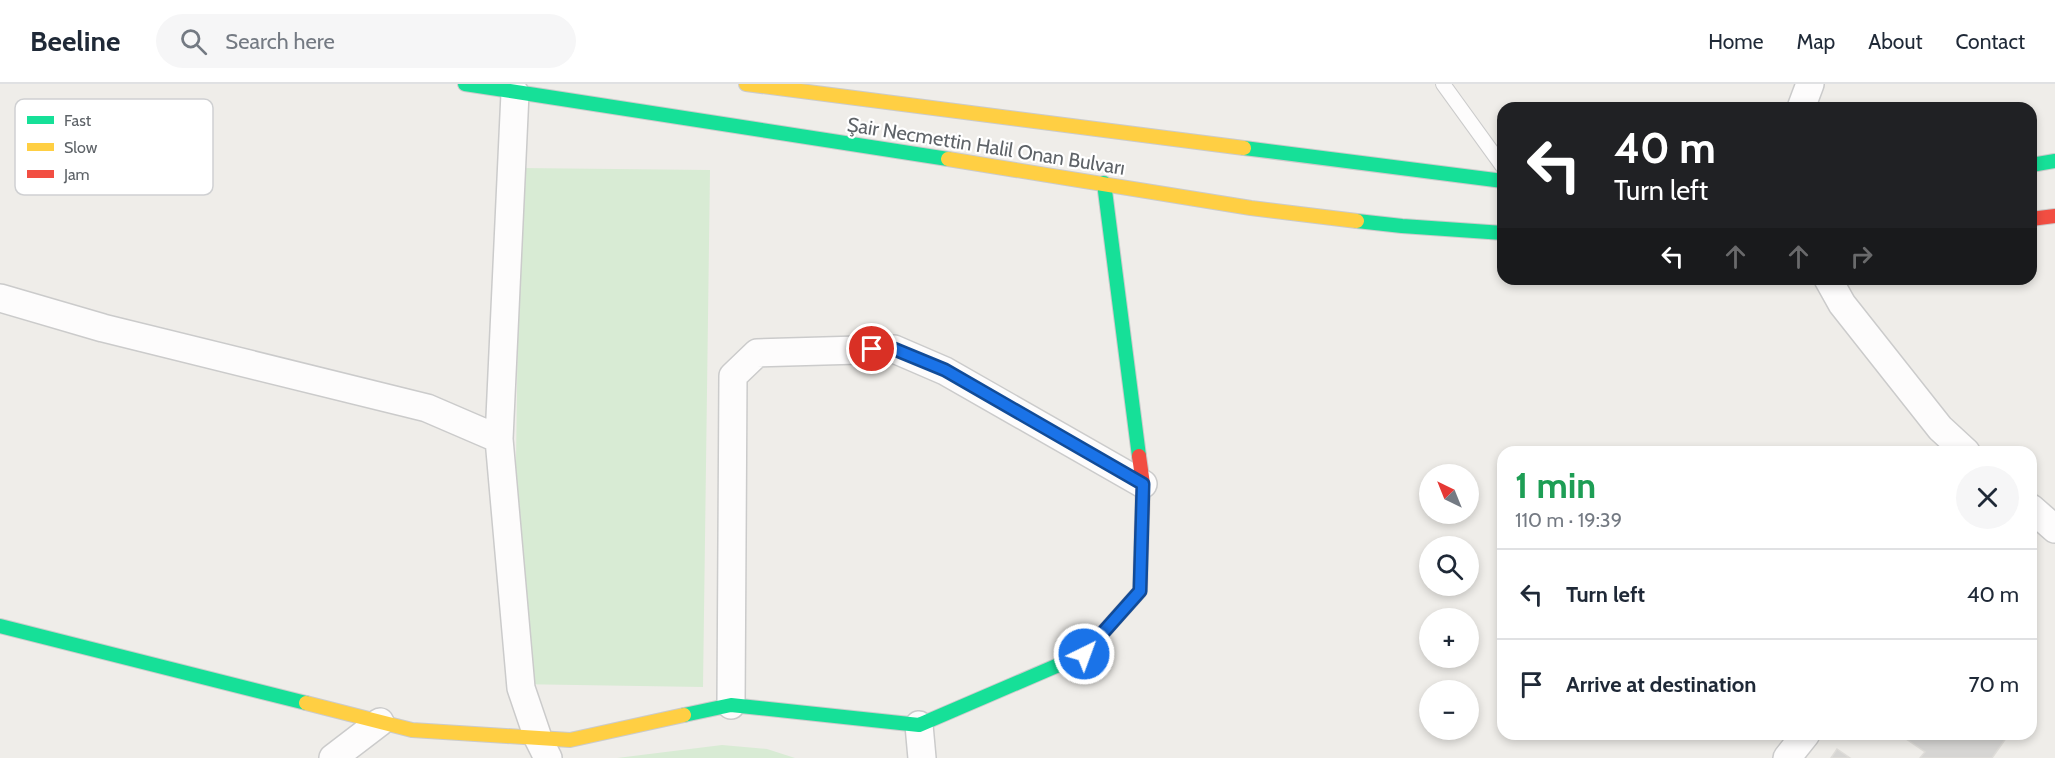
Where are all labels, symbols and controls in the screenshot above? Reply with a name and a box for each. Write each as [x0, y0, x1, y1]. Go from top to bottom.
search box [156, 14, 576, 68]
text: Beeline [30, 24, 120, 58]
icon: search [177, 25, 210, 58]
text: Search here [225, 28, 335, 55]
text: Home [1708, 29, 1764, 54]
text: Map [1797, 29, 1835, 54]
text: About [1868, 29, 1922, 54]
text: Contact [1955, 29, 2025, 54]
legend [15, 99, 213, 195]
text: Fast [64, 111, 92, 130]
street label: Şair Necmettin Halil Onan Bulvarı [845, 112, 1127, 180]
text: 40 m [1614, 122, 1716, 174]
icon: left [1515, 126, 1593, 204]
text: Slow [64, 138, 98, 157]
text: Jam [63, 165, 90, 184]
text: Turn left [1614, 174, 1708, 207]
icon: left [1656, 240, 1689, 273]
icon: ahead [1719, 240, 1752, 273]
icon: ahead [1782, 240, 1815, 273]
icon: right [1845, 240, 1878, 273]
pin [846, 323, 897, 374]
icon: arrive [855, 332, 888, 365]
text: 1 min [1515, 463, 1596, 507]
north arrow [1419, 464, 1479, 524]
map controls [1419, 464, 1479, 740]
button: close [1956, 466, 2019, 529]
text: 110 m · 19:39 [1515, 508, 1622, 532]
button: search [1419, 536, 1479, 596]
icon: left [1515, 578, 1548, 611]
text: Turn left [1566, 581, 1645, 608]
text: 40 m [1967, 581, 2019, 608]
button: + [1419, 608, 1479, 668]
position arrow [1052, 622, 1116, 686]
icon: arrive [1515, 668, 1548, 701]
text: Arrive at destination [1566, 671, 1756, 698]
text: 70 m [1969, 671, 2019, 698]
button: − [1419, 680, 1479, 740]

